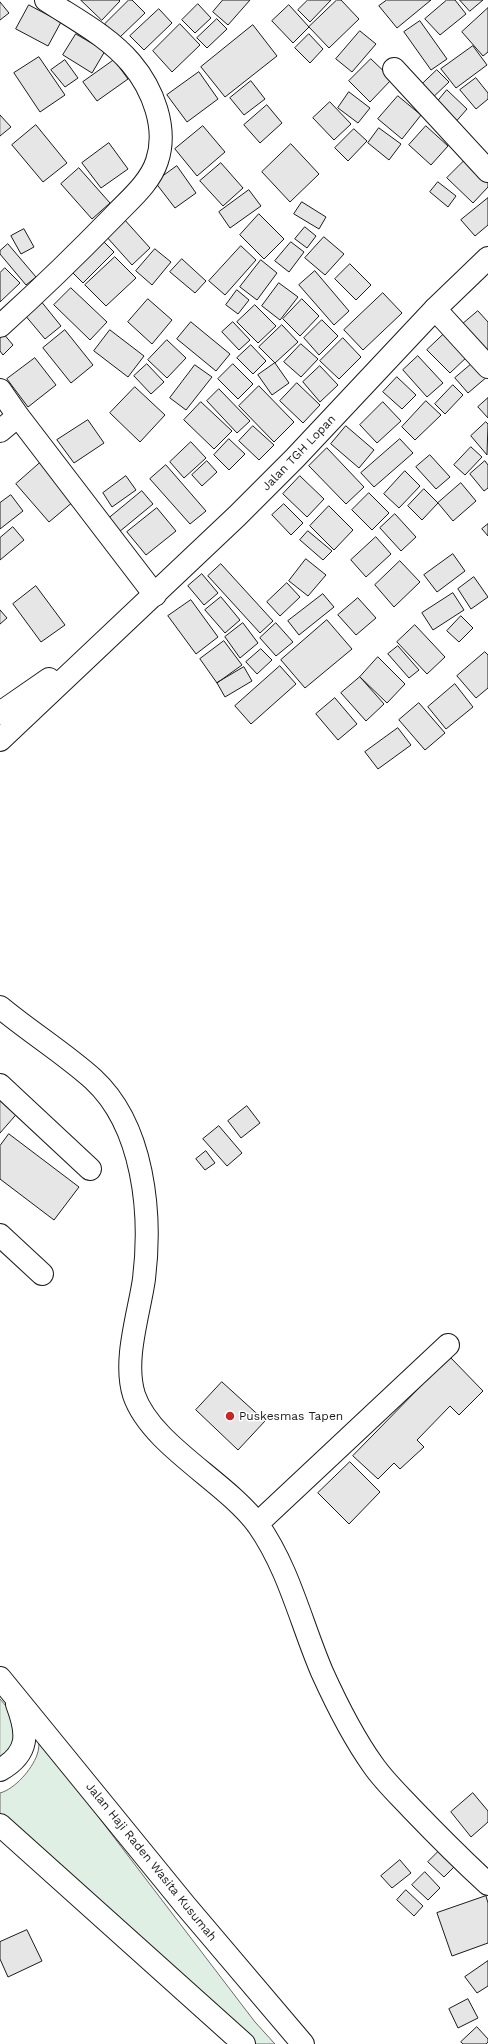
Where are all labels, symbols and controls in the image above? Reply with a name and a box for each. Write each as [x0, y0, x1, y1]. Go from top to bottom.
street label: Jalan TGH Lopan [259, 412, 339, 494]
place label: Puskesmas Tapen [239, 1409, 343, 1423]
marker: Puskesmas Tapen [224, 1410, 236, 1422]
street label: Jalan Haji Raden Wasita Kusumah [83, 1780, 219, 1944]

